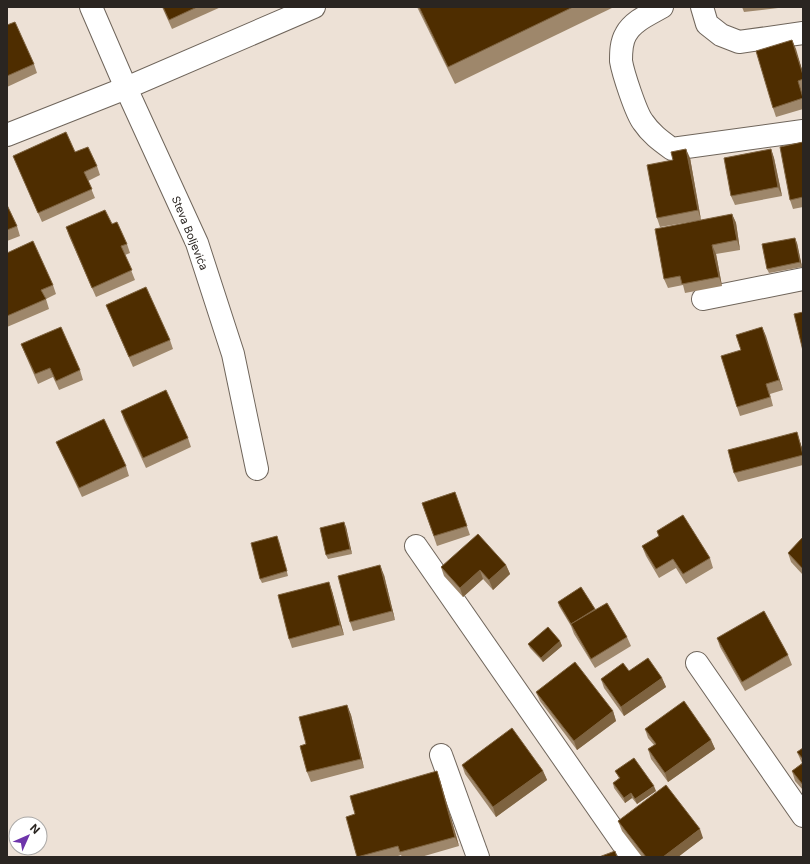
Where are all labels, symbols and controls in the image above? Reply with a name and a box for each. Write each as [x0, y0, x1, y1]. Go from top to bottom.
street label: Steva Boljevića [169, 194, 211, 272]
north arrow [8, 816, 48, 856]
text: N [27, 821, 43, 837]

